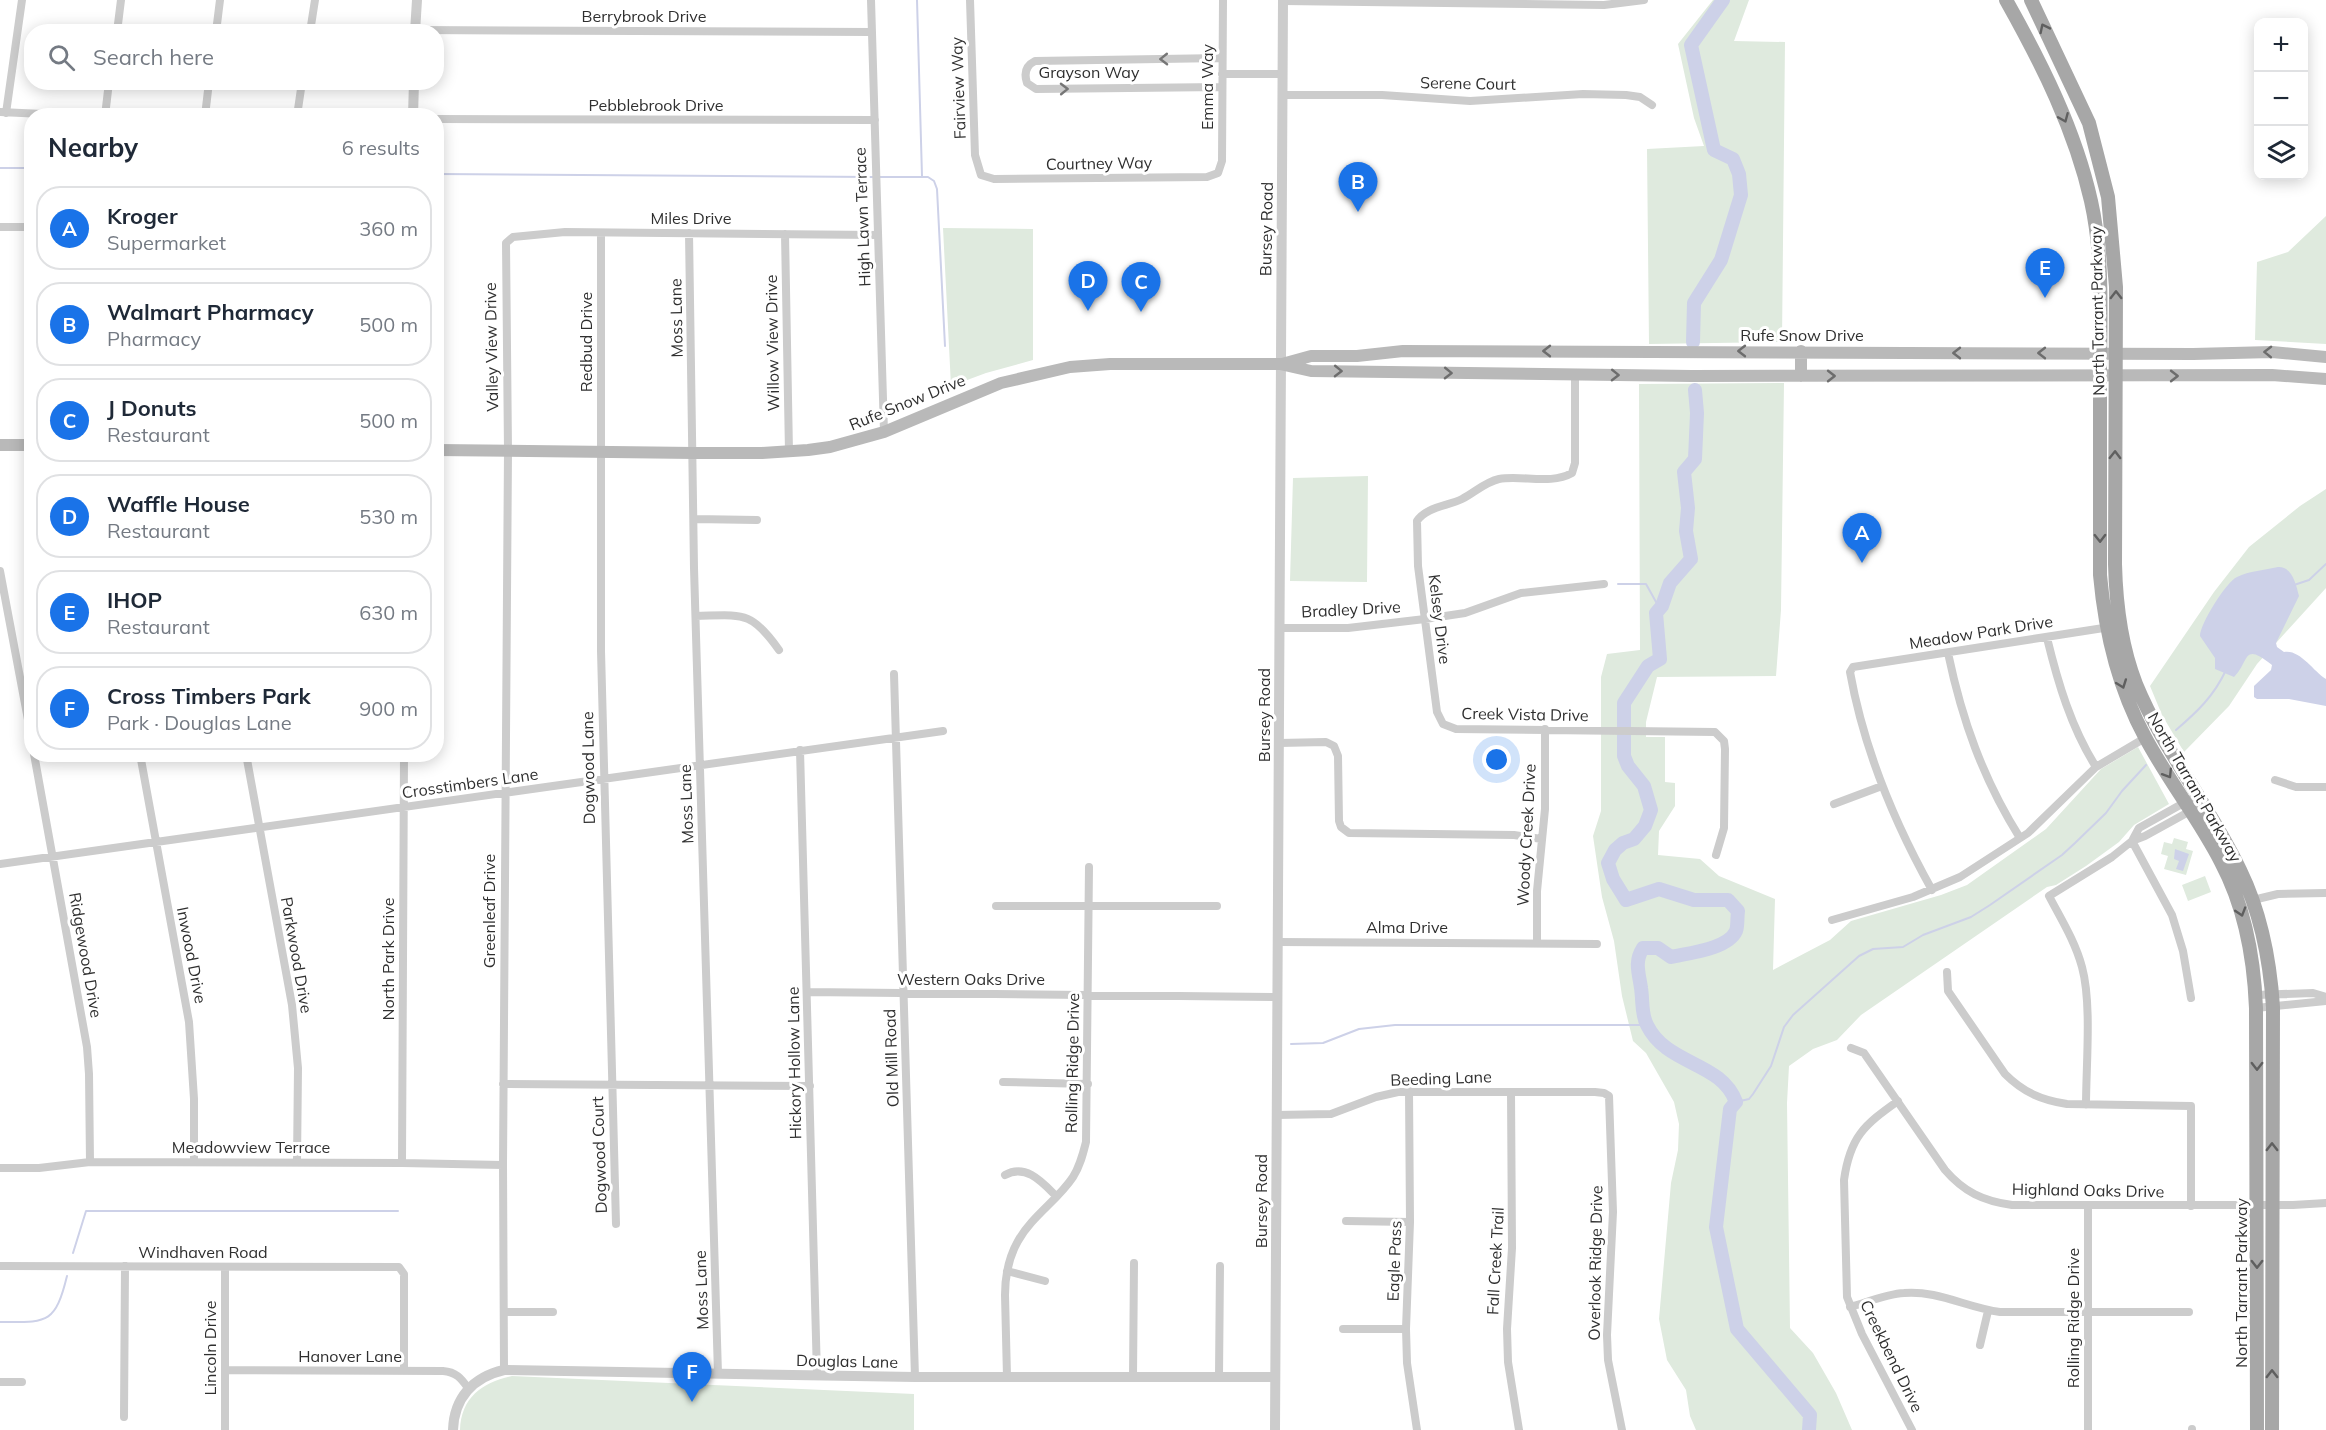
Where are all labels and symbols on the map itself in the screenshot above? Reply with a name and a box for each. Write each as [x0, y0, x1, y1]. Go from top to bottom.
street label: Berrybrook Drive [582, 6, 706, 26]
one-way arrow [2040, 23, 2052, 34]
street label: Fairview Way [946, 36, 970, 139]
street label: Emma Way [1197, 43, 1217, 130]
one-way arrow [1159, 53, 1168, 65]
street label: Grayson Way [1039, 62, 1140, 82]
street label: Serene Court [1420, 72, 1517, 94]
one-way arrow [1060, 83, 1069, 95]
street label: Pebblebrook Drive [588, 95, 724, 115]
one-way arrow [2057, 111, 2069, 122]
street label: High Lawn Terrace [850, 147, 874, 287]
street label: Courtney Way [1046, 152, 1153, 174]
pin: B [1338, 162, 1378, 212]
street label: Bursey Road [1255, 182, 1277, 276]
street label: Miles Drive [651, 208, 731, 228]
street label: North Tarrant Parkway [2086, 225, 2108, 396]
pin: E [2026, 248, 2064, 298]
pin: D [1068, 262, 1108, 311]
pin: C [1122, 262, 1160, 312]
street label: Willow View Drive [761, 275, 783, 411]
street label: Moss Lane [665, 278, 687, 358]
street label: Valley View Drive [480, 282, 502, 412]
one-way arrow [2110, 290, 2122, 299]
street label: Redbud Drive [576, 292, 596, 392]
street label: Rufe Snow Drive [1740, 325, 1864, 345]
one-way arrow [1543, 345, 1552, 357]
one-way arrow [1738, 345, 1747, 357]
one-way arrow [2263, 346, 2272, 358]
one-way arrow [1953, 347, 1962, 359]
one-way arrow [2038, 347, 2047, 359]
one-way arrow [1333, 365, 1342, 377]
one-way arrow [1443, 367, 1452, 379]
one-way arrow [1610, 369, 1619, 381]
street label: Rufe Snow Drive [846, 370, 968, 434]
one-way arrow [1826, 370, 1835, 382]
one-way arrow [2169, 370, 2178, 382]
one-way arrow [2108, 451, 2121, 460]
pin: A [1842, 514, 1882, 563]
one-way arrow [2094, 534, 2106, 543]
street label: Kelsey Drive [1425, 573, 1455, 665]
street label: Bradley Drive [1301, 596, 1401, 622]
street label: Meadow Park Drive [1908, 611, 2054, 653]
street label: Bursey Road [1254, 668, 1274, 762]
one-way arrow [2115, 678, 2128, 688]
street label: Creek Vista Drive [1461, 703, 1589, 725]
street label: North Tarrant Parkway [2144, 708, 2246, 866]
street label: Dogwood Lane [577, 711, 599, 825]
your location [1482, 745, 1511, 774]
street label: Woody Creek Drive [1512, 763, 1540, 907]
street label: Crosstimbers Lane [400, 764, 540, 802]
street label: Moss Lane [675, 764, 697, 844]
one-way arrow [2160, 768, 2172, 778]
street label: Greenleaf Drive [479, 854, 499, 968]
street label: Ridgewood Drive [65, 891, 107, 1019]
street label: Parkwood Drive [277, 895, 317, 1015]
street label: North Park Drive [378, 898, 398, 1020]
street label: Inwood Drive [173, 905, 211, 1005]
one-way arrow [2234, 906, 2246, 917]
street label: Alma Drive [1366, 917, 1448, 937]
street label: Western Oaks Drive [897, 969, 1045, 989]
street label: Hickory Hollow Lane [783, 987, 805, 1139]
street label: Rolling Ridge Drive [1061, 993, 1083, 1133]
street label: Old Mill Road [879, 1008, 903, 1108]
one-way arrow [2251, 1062, 2263, 1071]
street label: Beeding Lane [1390, 1066, 1492, 1090]
street label: Dogwood Court [587, 1096, 611, 1214]
street label: Meadowview Terrace [172, 1137, 330, 1157]
one-way arrow [2266, 1142, 2279, 1151]
street label: Bursey Road [1251, 1154, 1271, 1248]
street label: Highland Oaks Drive [2012, 1179, 2164, 1201]
street label: Overlook Ridge Drive [1584, 1185, 1606, 1341]
street label: North Tarrant Parkway [2231, 1198, 2251, 1368]
street label: Fall Creek Trail [1482, 1207, 1508, 1315]
street label: Eagle Pass [1383, 1220, 1405, 1302]
street label: Windhaven Road [138, 1242, 268, 1262]
street label: Rolling Ridge Drive [2063, 1248, 2083, 1388]
street label: Moss Lane [690, 1250, 712, 1330]
one-way arrow [2251, 1260, 2263, 1269]
street label: Creekbend Drive [1856, 1297, 1928, 1415]
street label: Lincoln Drive [200, 1301, 220, 1395]
street label: Hanover Lane [298, 1346, 402, 1366]
street label: Douglas Lane [796, 1350, 898, 1372]
pin: F [672, 1352, 712, 1402]
one-way arrow [2266, 1370, 2278, 1379]

